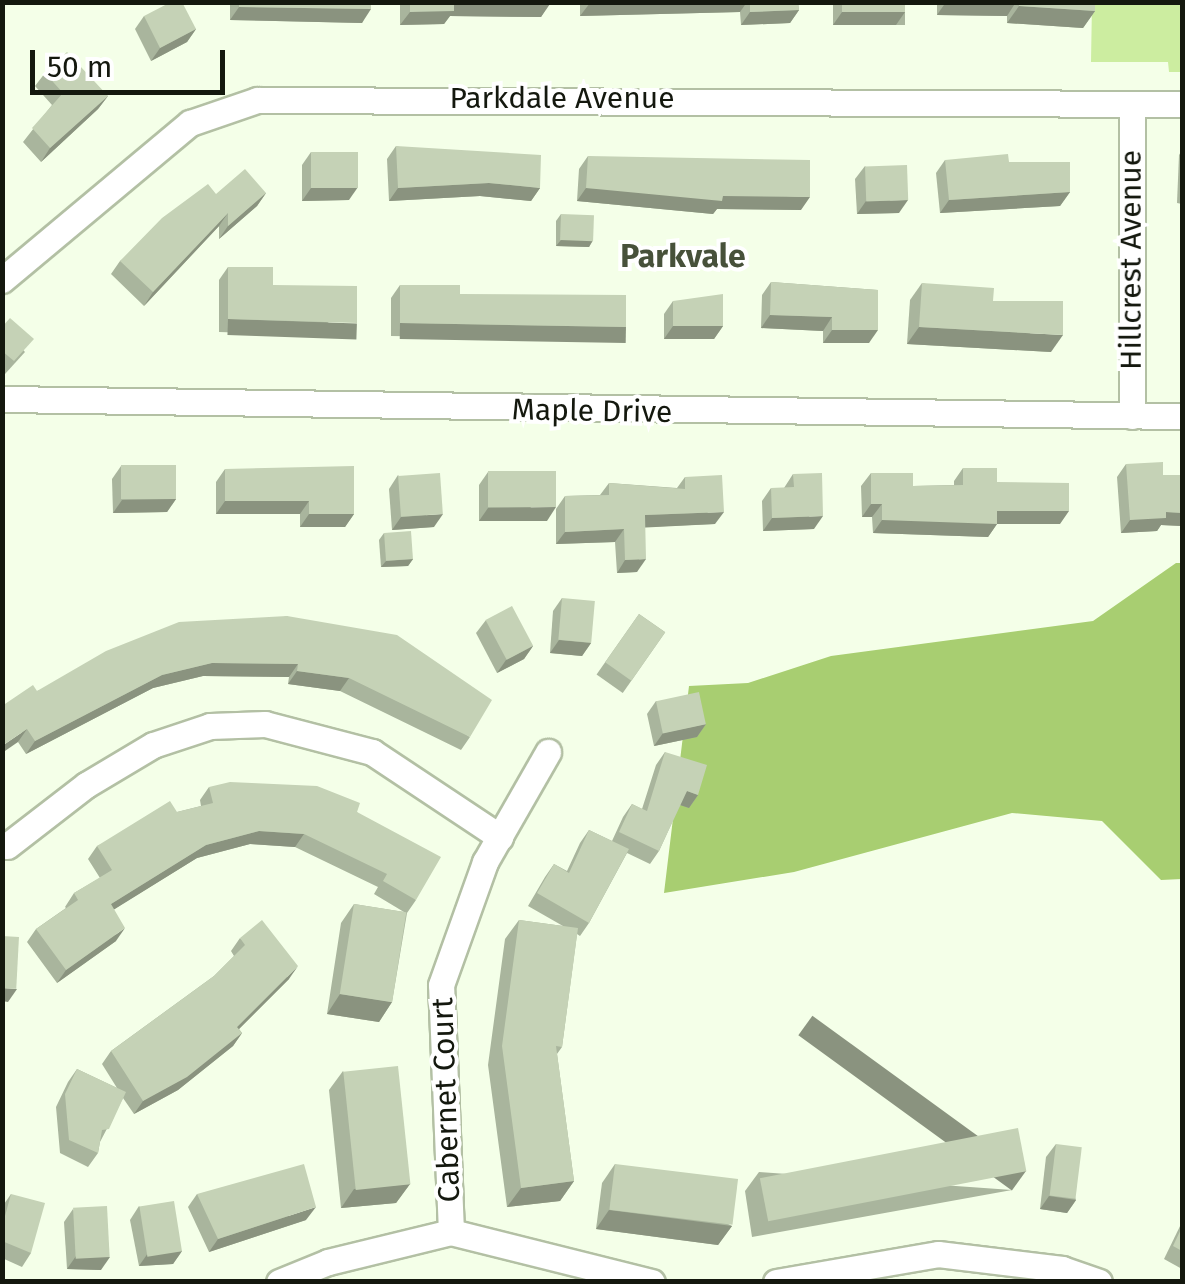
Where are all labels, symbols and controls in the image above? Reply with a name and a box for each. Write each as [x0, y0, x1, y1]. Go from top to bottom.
scale bar [35, 30, 230, 92]
text: 50 m [47, 49, 112, 85]
street label: Parkdale Avenue [449, 80, 675, 116]
street label: Hillcrest Avenue [1113, 150, 1149, 370]
district label: Parkvale [620, 237, 746, 275]
street label: Maple Drive [511, 392, 673, 430]
street label: Cabernet Court [424, 997, 468, 1203]

